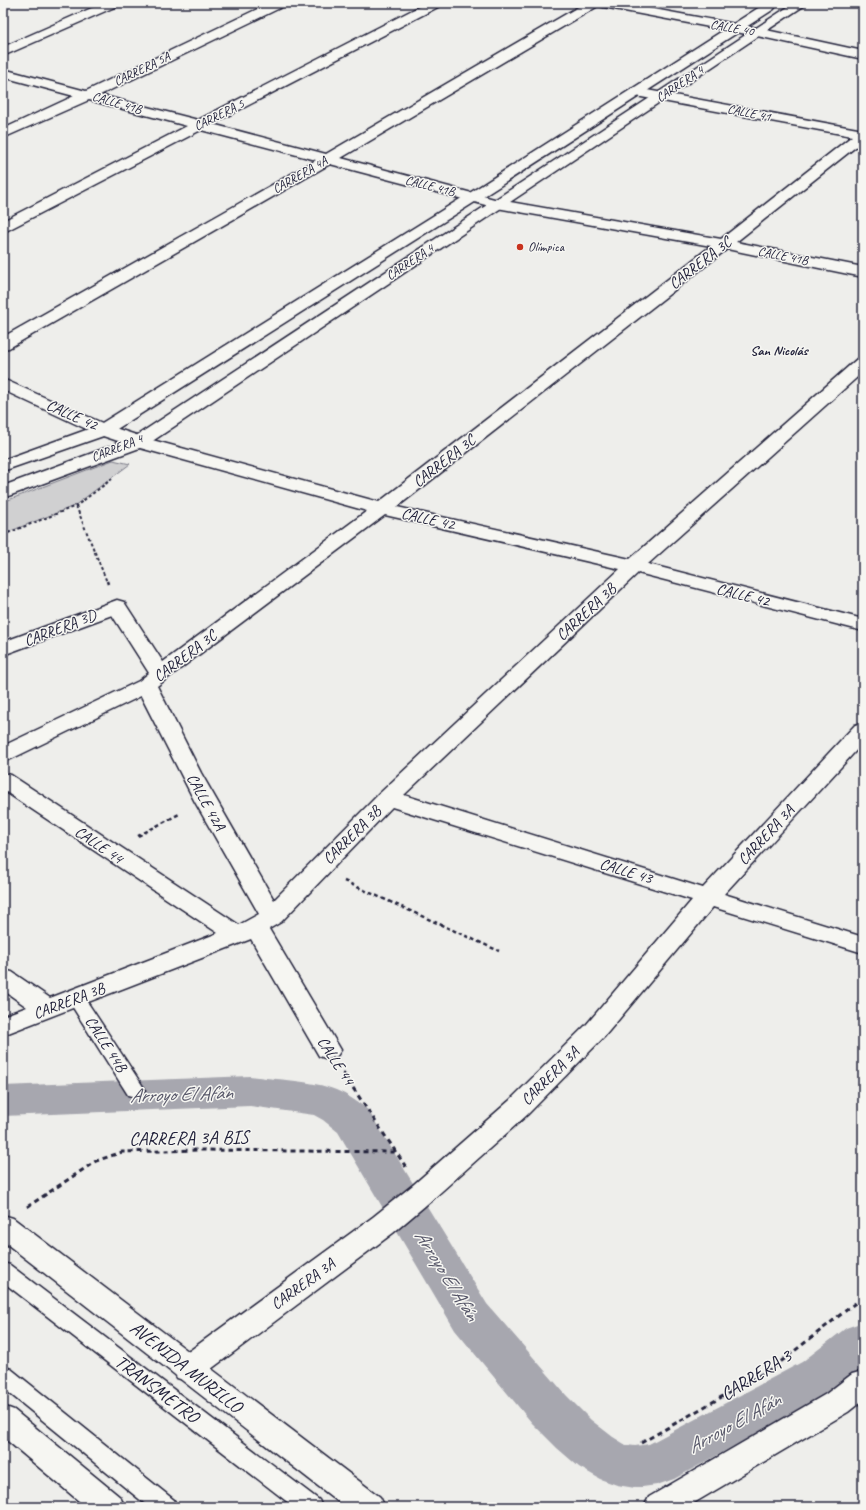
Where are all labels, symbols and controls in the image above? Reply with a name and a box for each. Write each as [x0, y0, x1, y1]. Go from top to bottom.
street label: CALLE 40 [709, 16, 756, 40]
street label: CARRERA 5A [111, 48, 173, 89]
street label: CARRERA 4 [653, 62, 708, 106]
street label: CALLE 41B [90, 88, 145, 118]
street label: CARRERA 5 [191, 95, 248, 134]
street label: CALLE 41 [726, 101, 773, 125]
street label: CARRERA 4A [270, 153, 331, 197]
street label: CALLE 41B [403, 172, 458, 200]
street label: CARRERA 3C [665, 231, 736, 294]
place label: Olímpica [528, 239, 565, 255]
street label: CARRERA 4 [383, 240, 438, 284]
marker: Olímpica [515, 242, 525, 252]
street label: CALLE 41B [757, 243, 811, 269]
district label: San Nicolás [750, 342, 810, 359]
street label: CALLE 42 [43, 395, 102, 436]
street label: CARRERA 3C [409, 429, 480, 492]
street label: CARRERA 4 [89, 430, 146, 466]
street label: CALLE 42 [399, 503, 458, 535]
street label: CARRERA 3B [552, 578, 621, 645]
street label: CALLE 42 [714, 579, 773, 612]
street label: CARRERA 3D [21, 604, 101, 651]
street label: CARRERA 3C [149, 625, 222, 686]
street label: CALLE 42A [182, 770, 230, 835]
street label: CARRERA 3B [318, 800, 387, 869]
street label: CARRERA 3A [733, 800, 799, 869]
street label: CALLE 44 [71, 822, 128, 869]
street label: CALLE 43 [597, 854, 656, 889]
street label: CARRERA 3B [30, 978, 109, 1024]
street label: CALLE 44B [81, 1012, 132, 1077]
street label: CALLE 44 [313, 1033, 360, 1091]
street label: CARRERA 3A [517, 1042, 584, 1109]
water label: Arroyo El Afán [129, 1080, 235, 1108]
street label: CARRERA 3A BIS [129, 1125, 252, 1151]
water label: Arroyo El Afán [409, 1225, 486, 1327]
street label: CARRERA 3A [267, 1253, 340, 1314]
street label: AVENIDA MURILLO [125, 1316, 249, 1420]
street label: CARRERA 3 [716, 1343, 797, 1406]
street label: TRANSMETRO [110, 1350, 206, 1430]
water label: Arroyo El Afán [683, 1386, 787, 1459]

